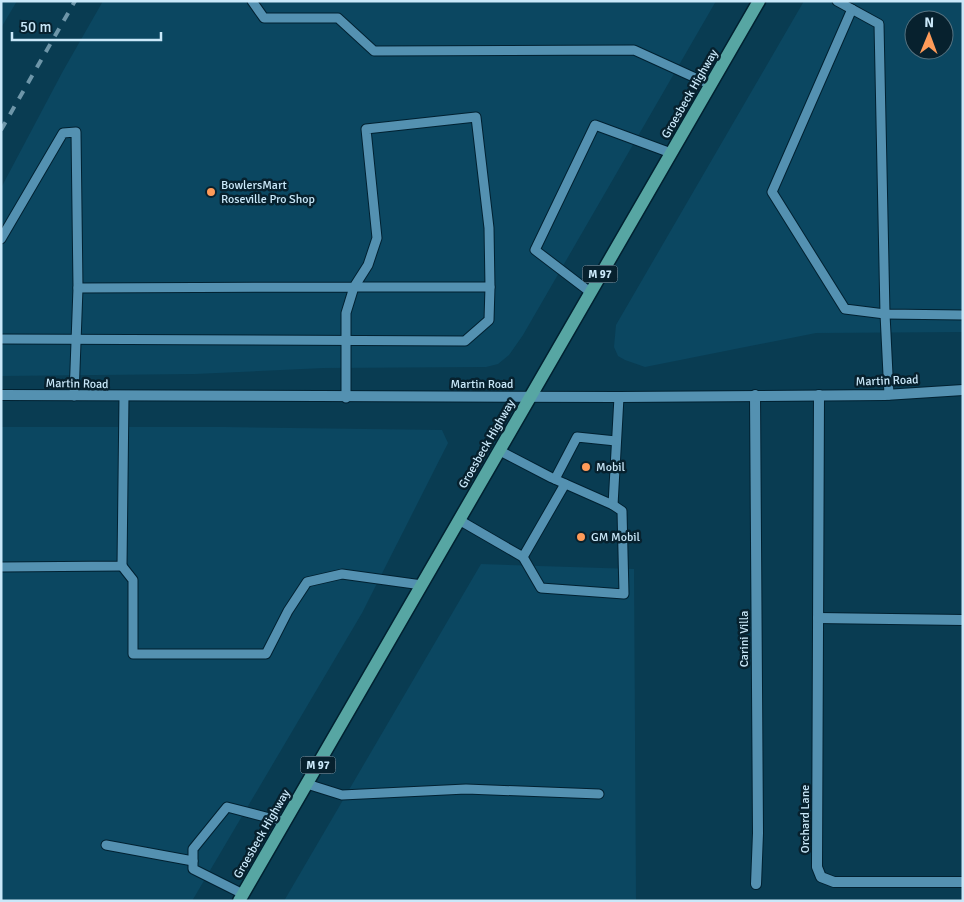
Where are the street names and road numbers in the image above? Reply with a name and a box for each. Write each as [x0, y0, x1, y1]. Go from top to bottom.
street label: Groesbeck Highway [658, 47, 722, 141]
road number: M 97 [582, 266, 618, 282]
street label: Martin Road [855, 372, 919, 390]
street label: Martin Road [45, 376, 109, 392]
street label: Martin Road [451, 377, 513, 392]
street label: Groesbeck Highway [455, 397, 519, 491]
street label: Carini Villa [737, 611, 752, 667]
road number: M 97 [300, 756, 336, 774]
street label: Orchard Lane [798, 785, 813, 853]
street label: Groesbeck Highway [230, 787, 294, 881]

